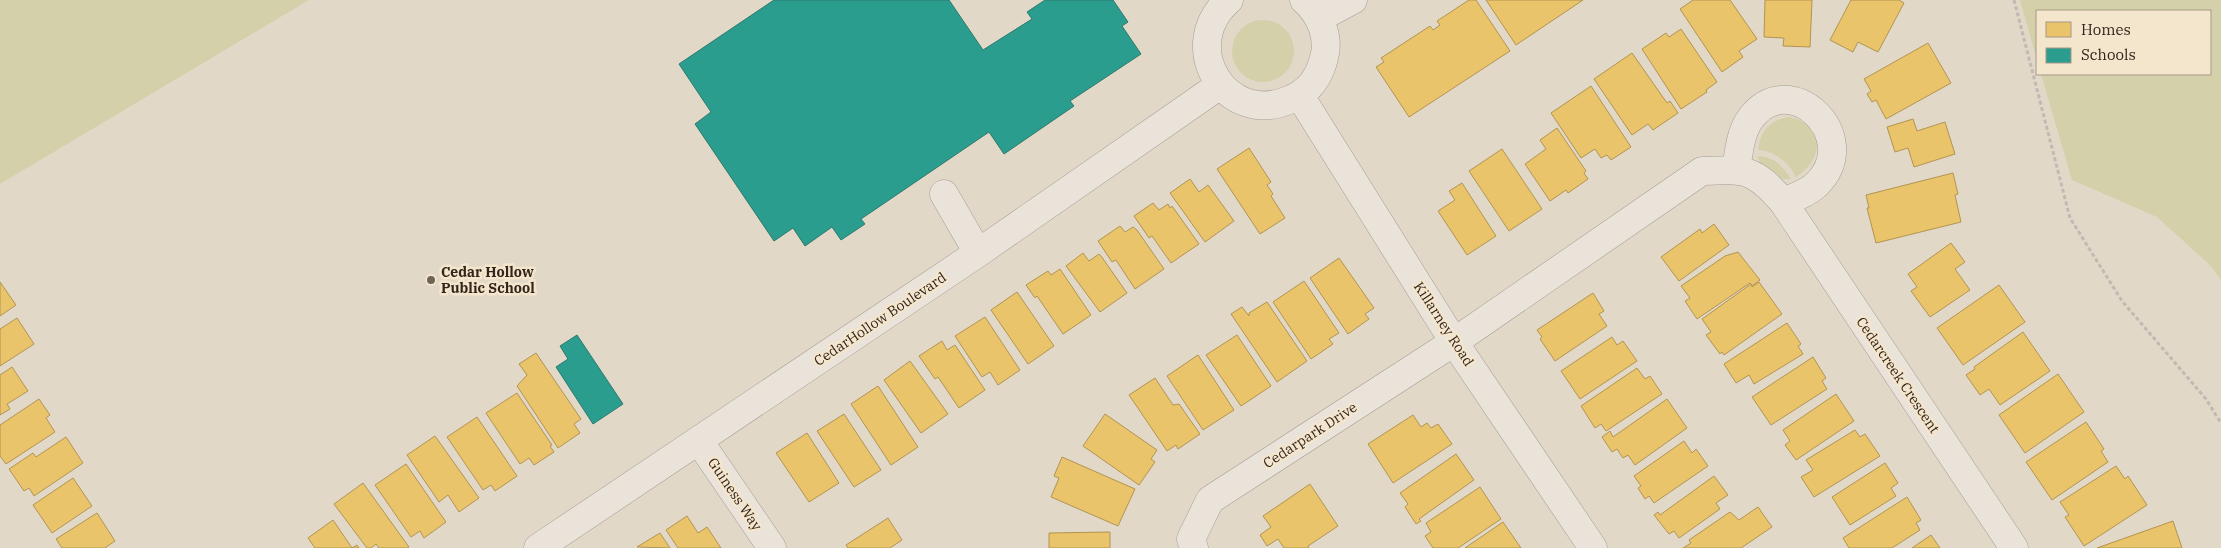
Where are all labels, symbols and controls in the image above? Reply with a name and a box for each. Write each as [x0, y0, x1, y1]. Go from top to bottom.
legend [2036, 10, 2211, 75]
text: Homes [2081, 20, 2131, 39]
text: Schools [2081, 45, 2136, 64]
place label: Cedar Hollow Public School [441, 263, 535, 297]
street label: CedarHollow Boulevard [811, 268, 950, 370]
marker: Cedar Hollow Public School [425, 274, 437, 286]
street label: Killarney Road [1410, 278, 1478, 370]
street label: Cedarcreek Crescent [1852, 313, 1944, 437]
street label: Cedarpark Drive [1260, 398, 1360, 472]
street label: Guiness Way [704, 454, 766, 534]

